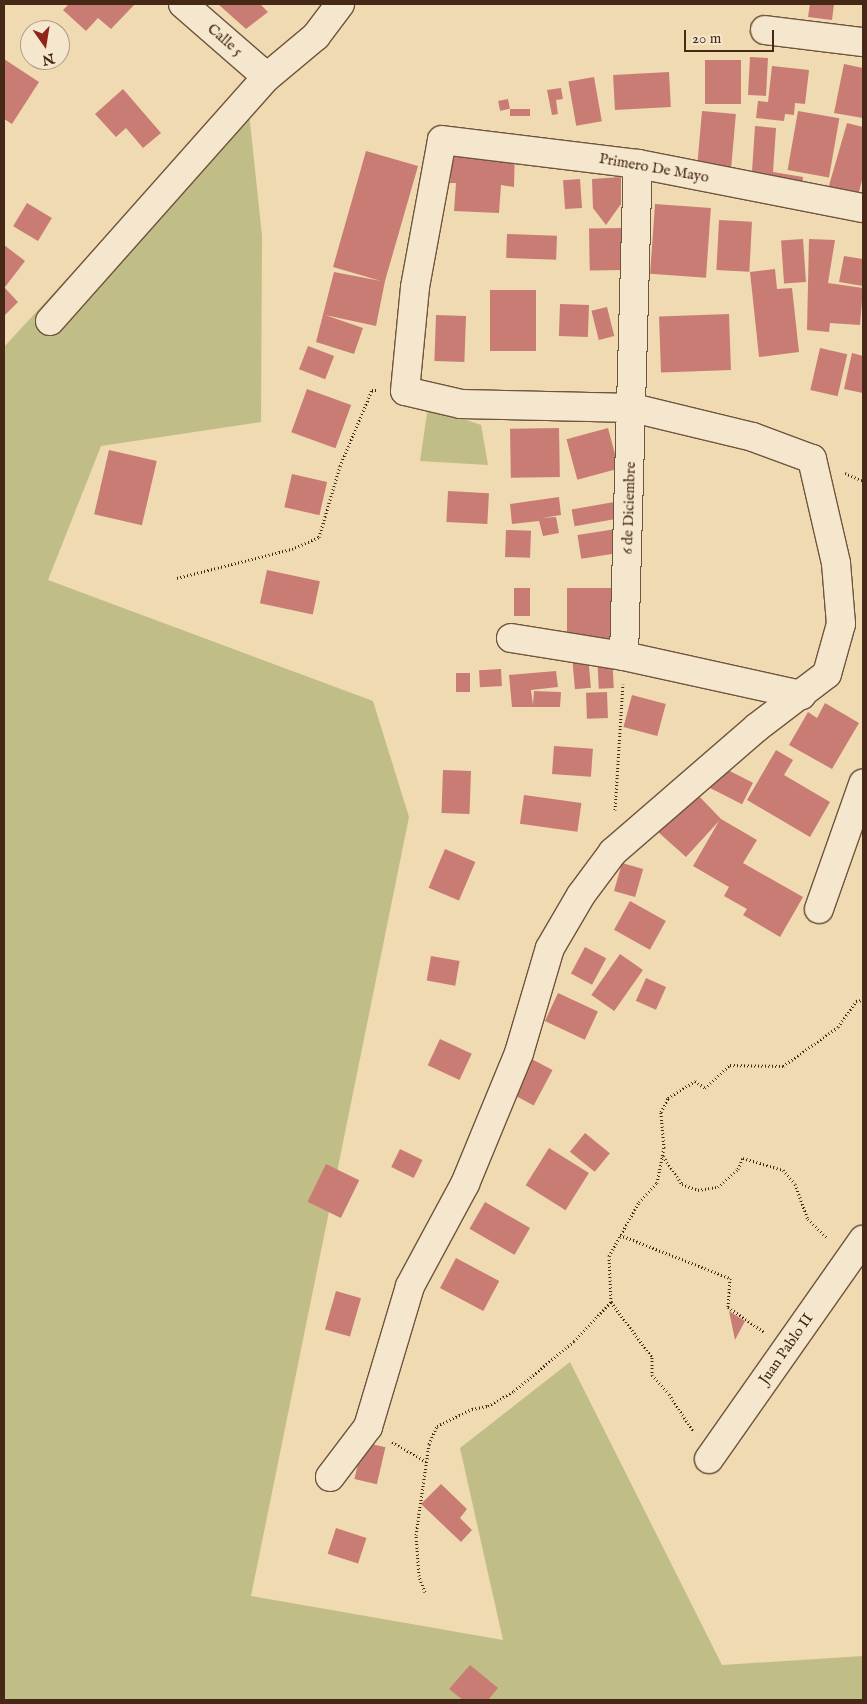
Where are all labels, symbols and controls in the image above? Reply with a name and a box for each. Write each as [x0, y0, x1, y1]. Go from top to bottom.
north arrow [20, 20, 70, 70]
street label: Calle 5 [204, 20, 246, 60]
scale bar [687, 20, 777, 52]
text: 20 m [692, 29, 721, 48]
text: N [40, 49, 56, 69]
street label: Primero De Mayo [598, 149, 710, 187]
street label: 6 de Diciembre [618, 461, 640, 555]
street label: Juan Pablo II [755, 1310, 817, 1388]

